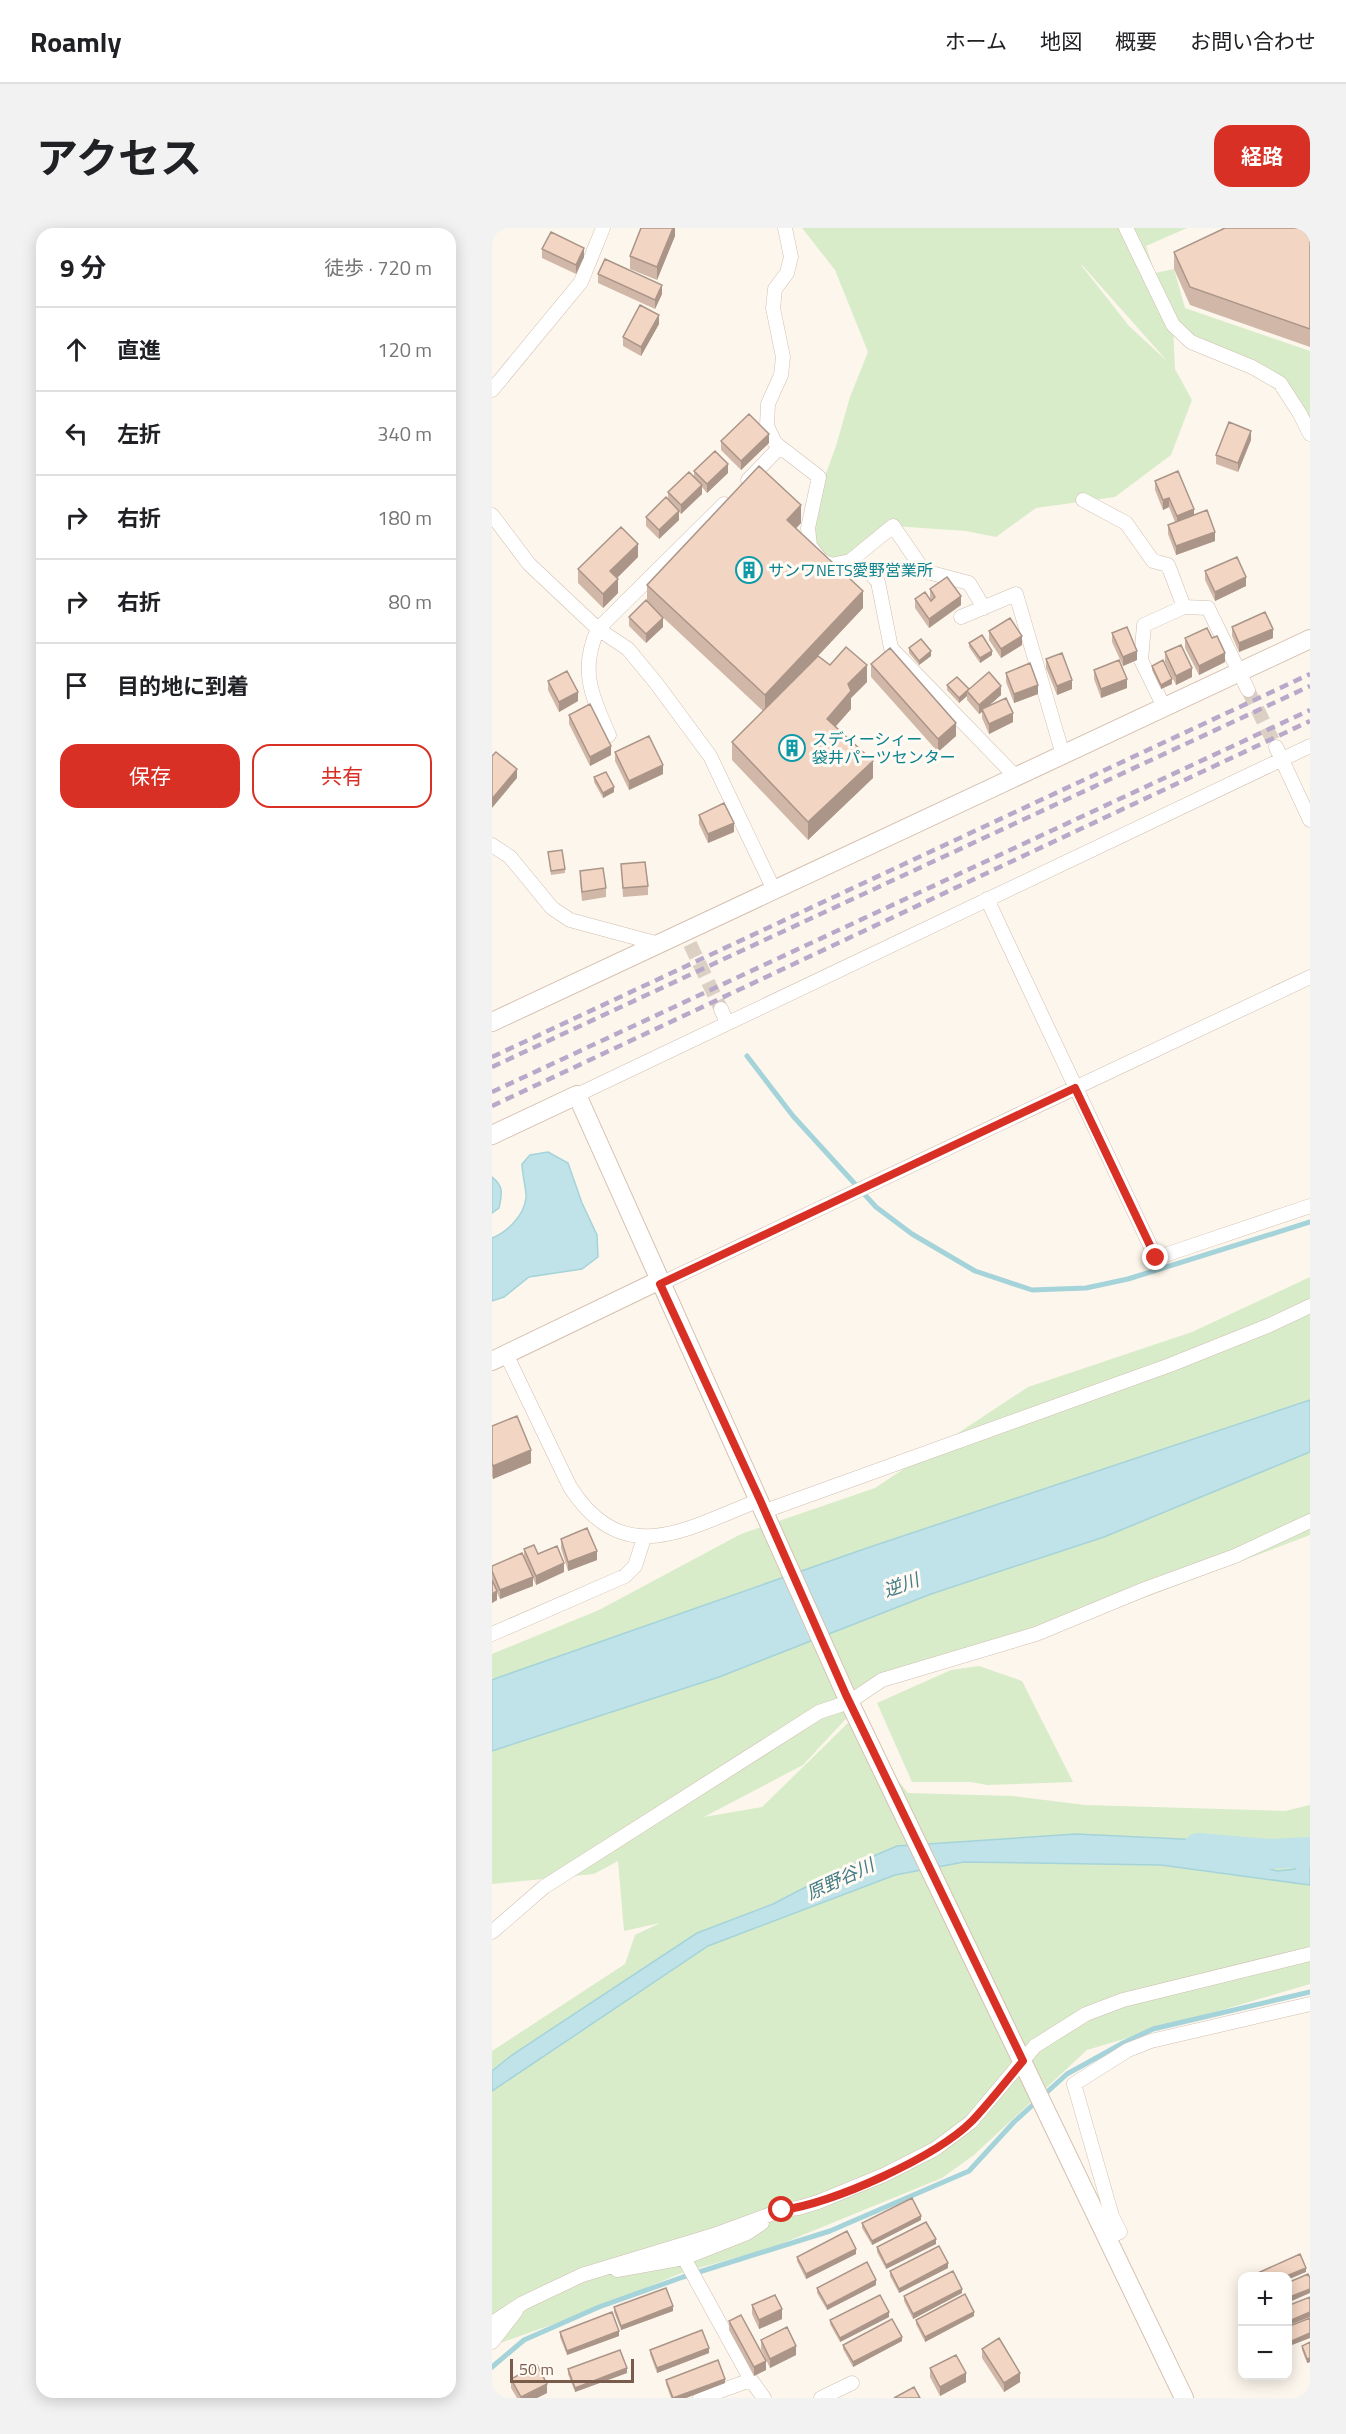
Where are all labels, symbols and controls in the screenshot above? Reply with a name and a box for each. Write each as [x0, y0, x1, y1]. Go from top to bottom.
text: Roamly [30, 20, 121, 63]
text: ホーム [945, 25, 1007, 57]
text: 地図 [1040, 25, 1082, 57]
text: 概要 [1115, 25, 1157, 57]
text: お問い合わせ [1190, 25, 1316, 57]
text: アクセス [36, 125, 202, 189]
button: 経路 [1214, 125, 1310, 187]
text: 9 分 [60, 248, 106, 287]
text: 徒歩 · 720 m [324, 252, 432, 283]
icon: ahead [60, 333, 93, 366]
text: 直進 [117, 333, 161, 367]
text: 120 m [377, 334, 432, 365]
icon: left [60, 417, 93, 450]
text: 左折 [117, 417, 161, 451]
text: 340 m [377, 418, 432, 449]
icon: right [60, 501, 93, 534]
text: 右折 [117, 501, 161, 535]
text: 180 m [377, 502, 432, 533]
building icon: サンワNETS愛野営業所 [734, 555, 764, 585]
place label: サンワNETS愛野営業所 [768, 558, 933, 582]
icon: right [60, 585, 93, 618]
text: 右折 [117, 585, 161, 619]
text: 80 m [388, 586, 432, 617]
icon: arrive [60, 669, 93, 702]
text: 目的地に到着 [117, 669, 249, 703]
place label: スディーシィー 袋井パーツセンター [812, 727, 956, 769]
building icon: スディーシィー 袋井パーツセンター [777, 733, 807, 763]
button: 保存 [60, 744, 240, 808]
button: 共有 [252, 744, 432, 808]
route end [1142, 1244, 1168, 1270]
water label: 逆川 [879, 1565, 924, 1604]
water label: 原野谷川 [802, 1851, 880, 1906]
route start [768, 2196, 794, 2222]
map controls [1238, 2272, 1292, 2380]
button: + [1238, 2272, 1292, 2326]
button: − [1238, 2326, 1292, 2380]
scale bar [510, 2356, 634, 2384]
text: 50 m [519, 2357, 554, 2381]

